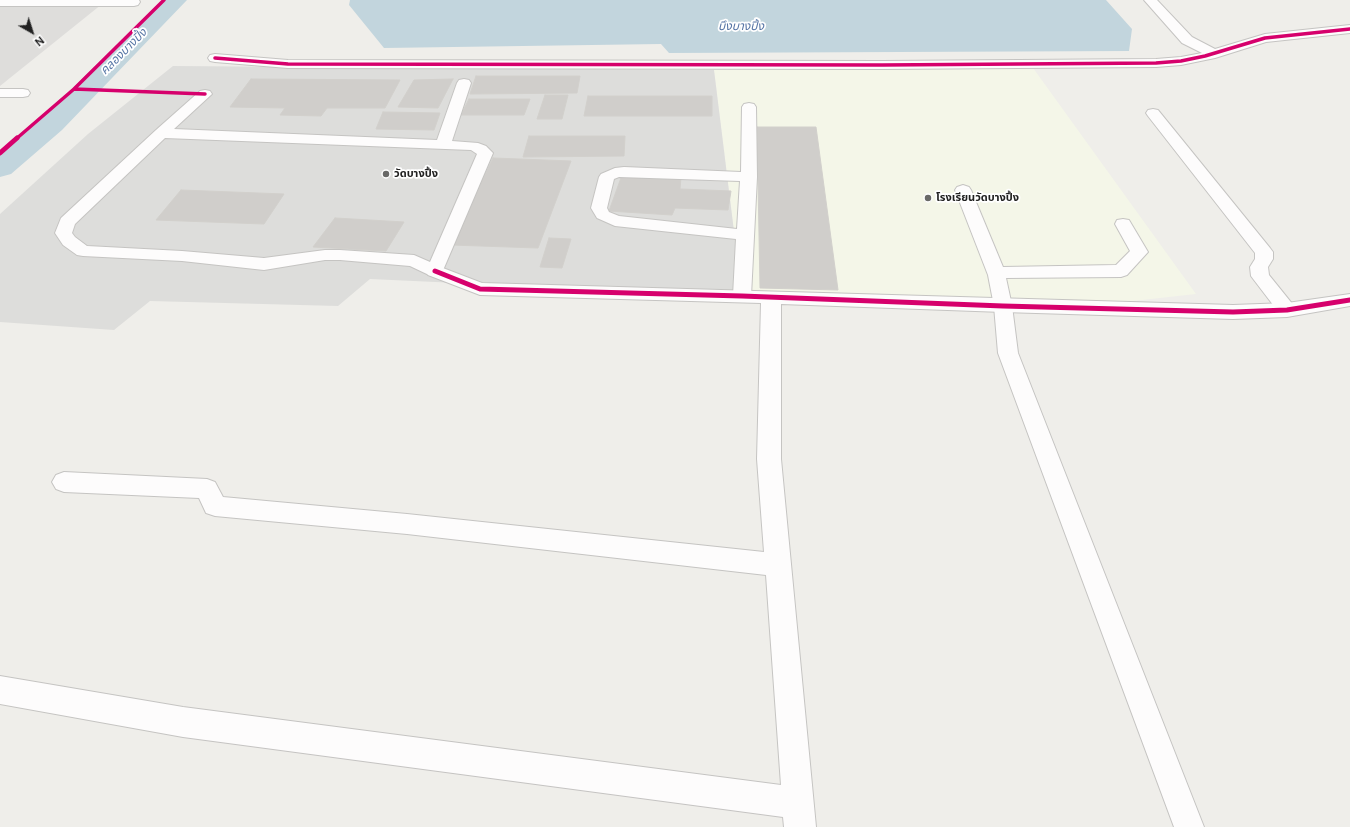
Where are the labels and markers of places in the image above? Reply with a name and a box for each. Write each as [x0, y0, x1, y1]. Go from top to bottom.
place label: วัดบางปิ้ง [394, 167, 438, 181]
marker: วัดบางปิ้ง [381, 169, 391, 179]
place label: โรงเรียนวัดบางปิ้ง [936, 191, 1019, 205]
marker: โรงเรียนวัดบางปิ้ง [923, 193, 933, 203]

